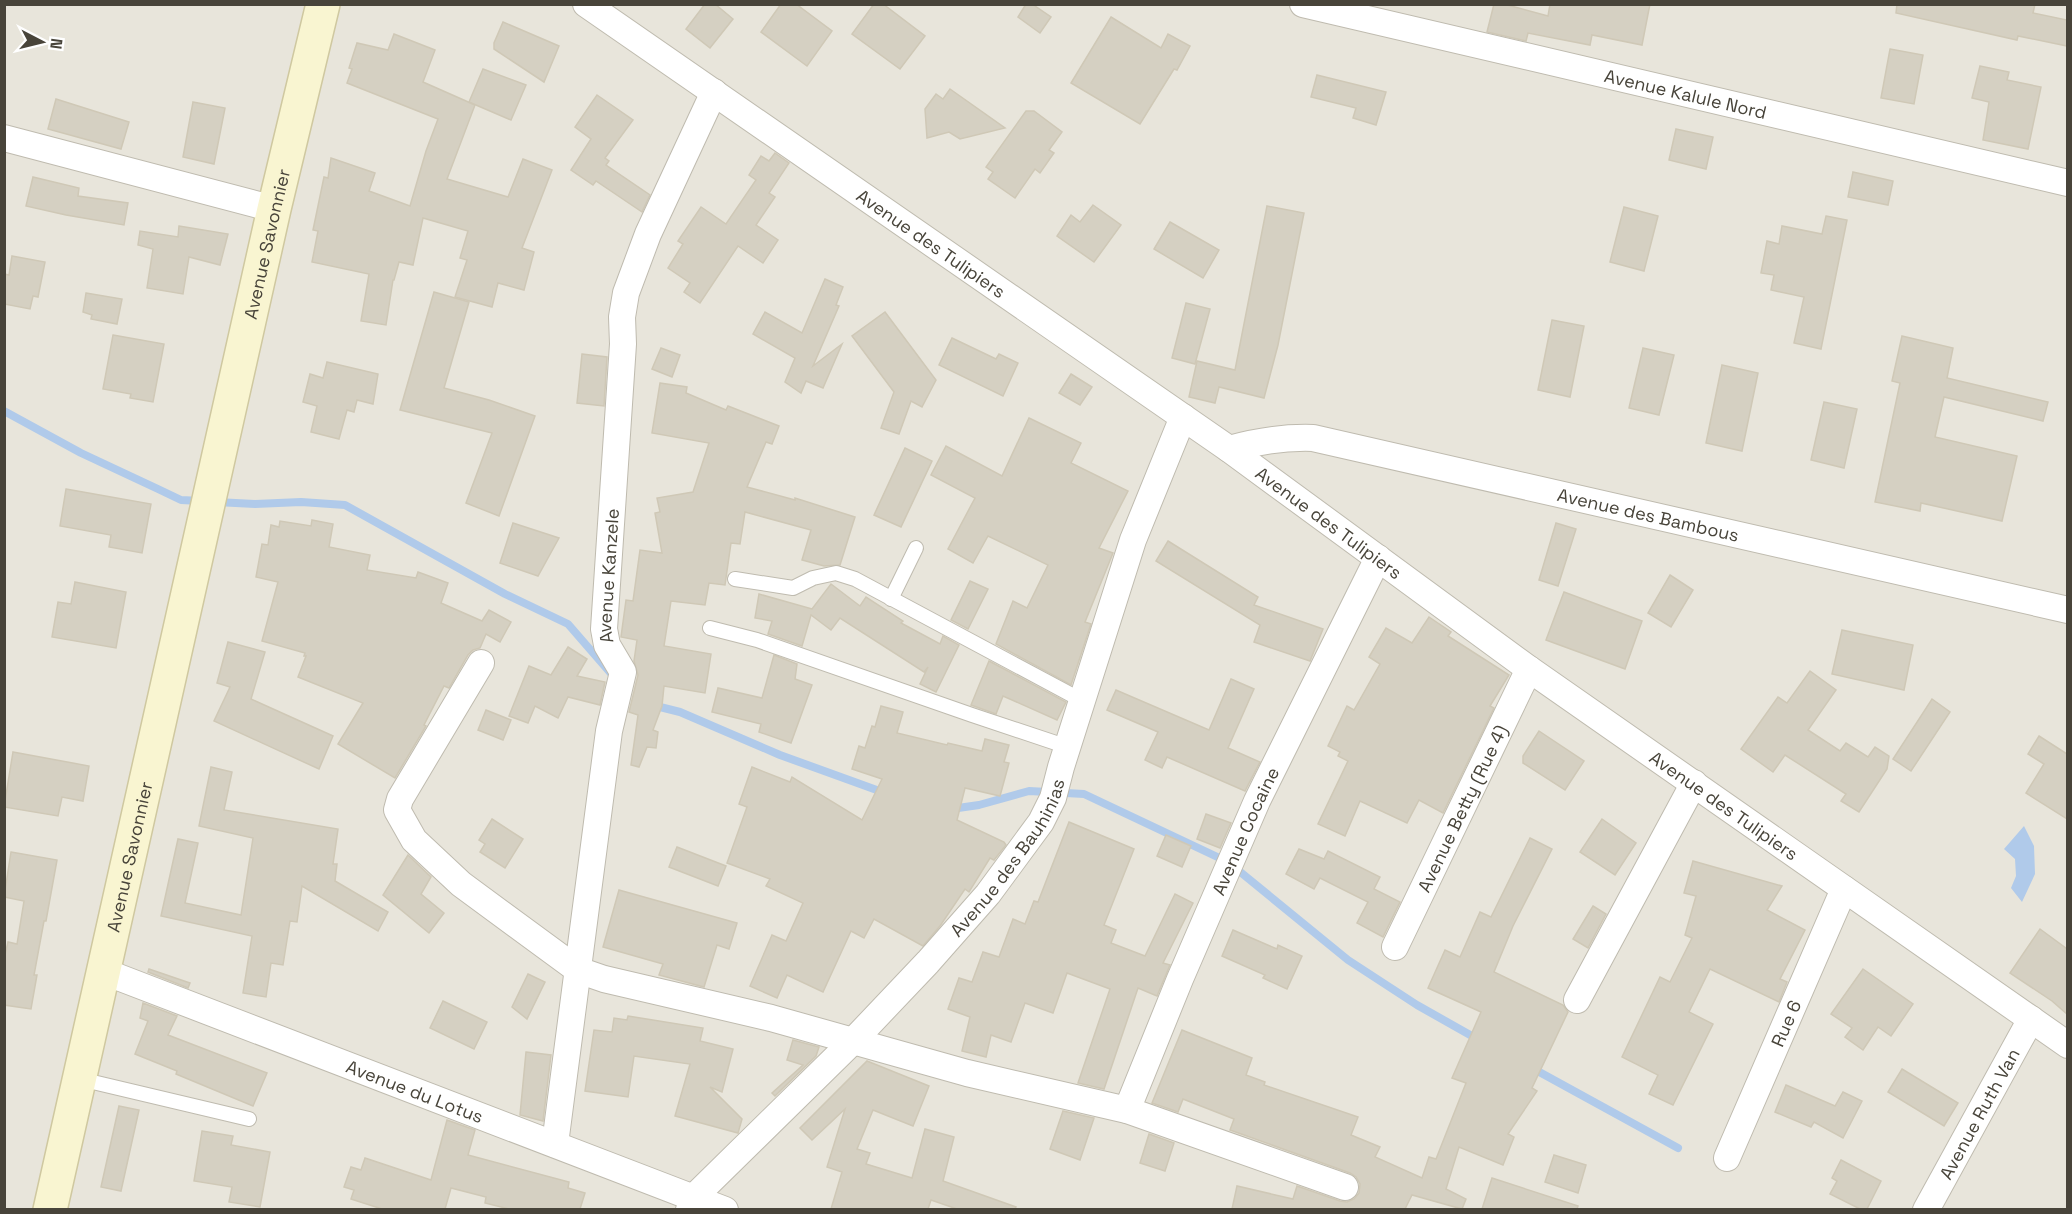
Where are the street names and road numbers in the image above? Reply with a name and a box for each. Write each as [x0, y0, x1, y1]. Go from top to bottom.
street label: Avenue Kalule Nord [1602, 63, 1769, 124]
street label: Avenue Savonnier [238, 166, 295, 321]
street label: Avenue des Tulipiers [852, 183, 1010, 303]
street label: Avenue des Tulipiers [1251, 461, 1407, 584]
street label: Avenue des Bambous [1555, 483, 1741, 546]
street label: Avenue Kanzele [592, 508, 624, 645]
street label: Avenue Betty (Rue 4) [1412, 721, 1512, 896]
street label: Avenue des Tulipiers [1645, 745, 1803, 865]
street label: Avenue Cocaine [1206, 763, 1284, 899]
street label: Avenue des Bauhinias [945, 776, 1069, 941]
street label: Avenue Savonnier [101, 779, 157, 934]
street label: Rue 6 [1765, 996, 1806, 1050]
street label: Avenue Ruth Van [1934, 1044, 2024, 1183]
street label: Avenue du Lotus [343, 1054, 487, 1128]

